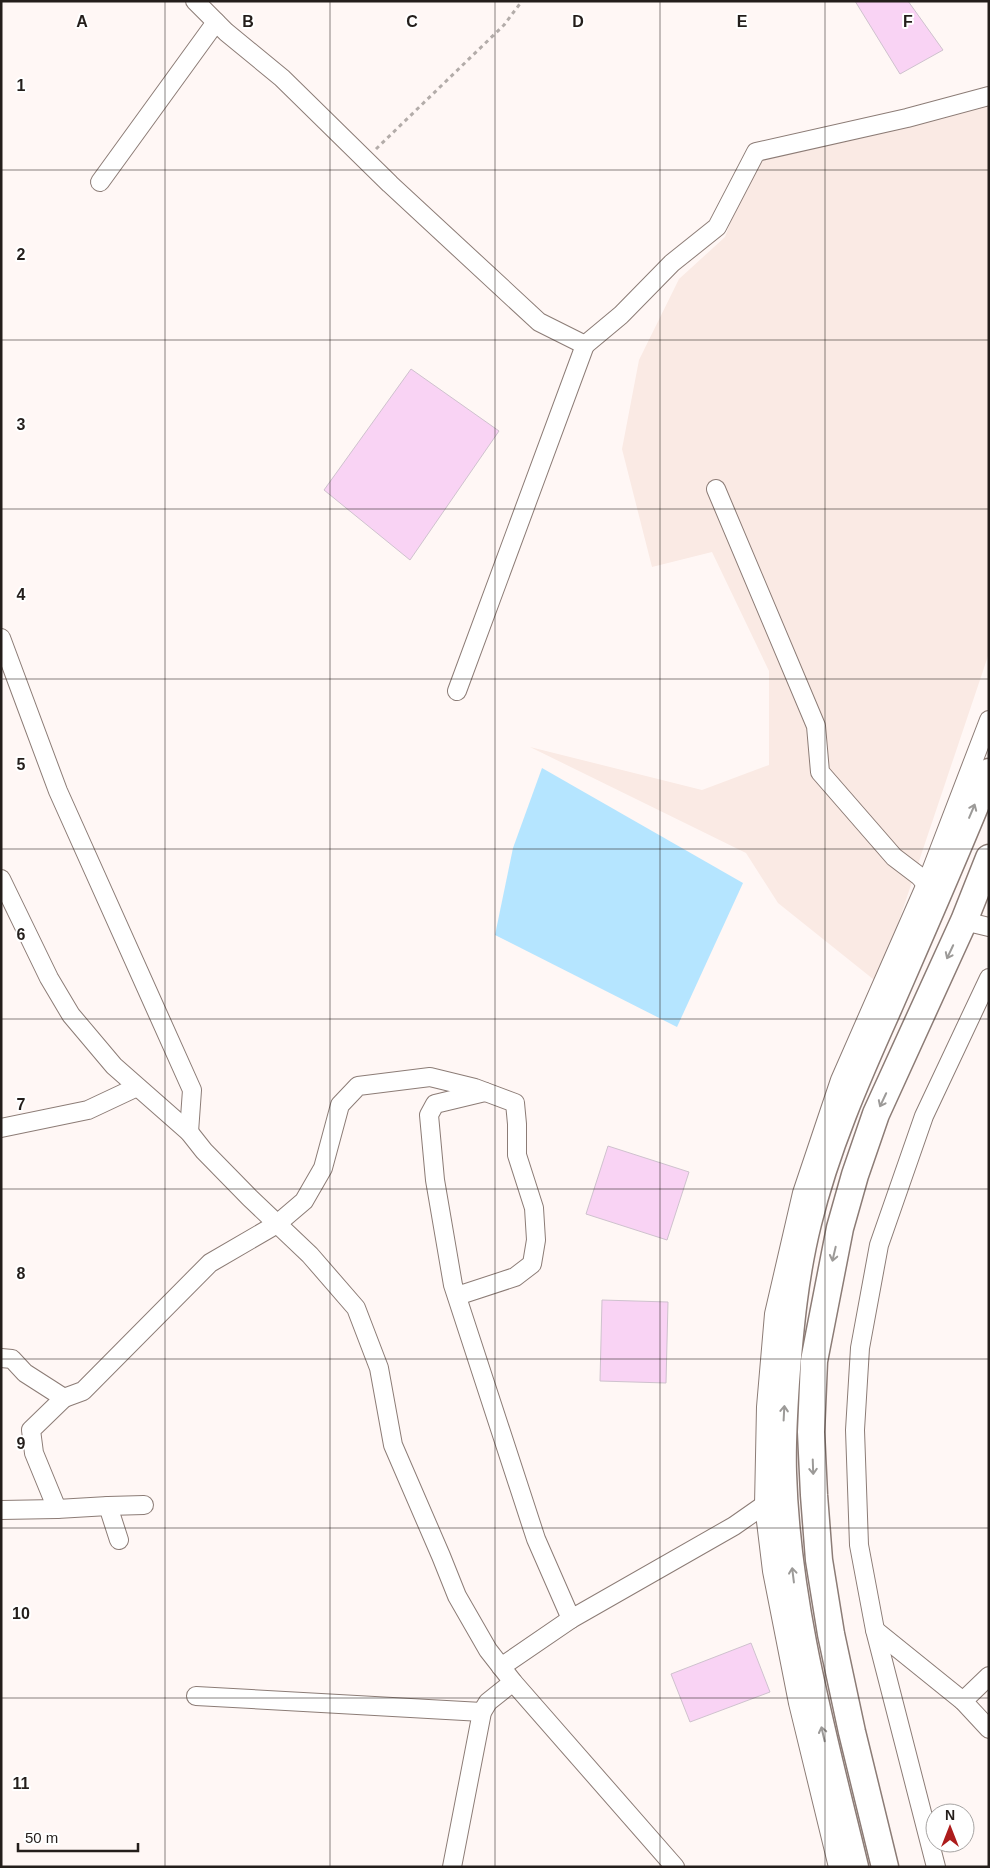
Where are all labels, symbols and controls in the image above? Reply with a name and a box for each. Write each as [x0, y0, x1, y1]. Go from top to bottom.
text: A [76, 13, 88, 30]
text: B [242, 13, 254, 30]
text: C [406, 13, 418, 30]
text: D [572, 13, 584, 30]
text: E [737, 13, 748, 30]
text: F [903, 13, 913, 30]
text: 1 [17, 77, 26, 94]
text: 2 [17, 246, 26, 263]
text: 3 [17, 416, 26, 433]
text: 4 [17, 586, 26, 603]
text: 5 [17, 756, 26, 773]
one-way arrow [968, 804, 978, 819]
text: 6 [17, 926, 26, 943]
one-way arrow [945, 944, 955, 959]
one-way arrow [877, 1092, 887, 1107]
text: 7 [17, 1096, 26, 1113]
one-way arrow [829, 1246, 838, 1262]
text: 8 [17, 1265, 26, 1282]
one-way arrow [780, 1405, 789, 1421]
text: 9 [17, 1435, 26, 1452]
one-way arrow [808, 1459, 817, 1475]
one-way arrow [788, 1567, 798, 1583]
text: 10 [12, 1605, 30, 1622]
one-way arrow [818, 1727, 827, 1743]
text: 11 [13, 1775, 30, 1792]
north arrow [925, 1803, 975, 1853]
text: N [945, 1807, 955, 1823]
scale bar [18, 1820, 138, 1852]
text: 50 m [25, 1829, 58, 1846]

